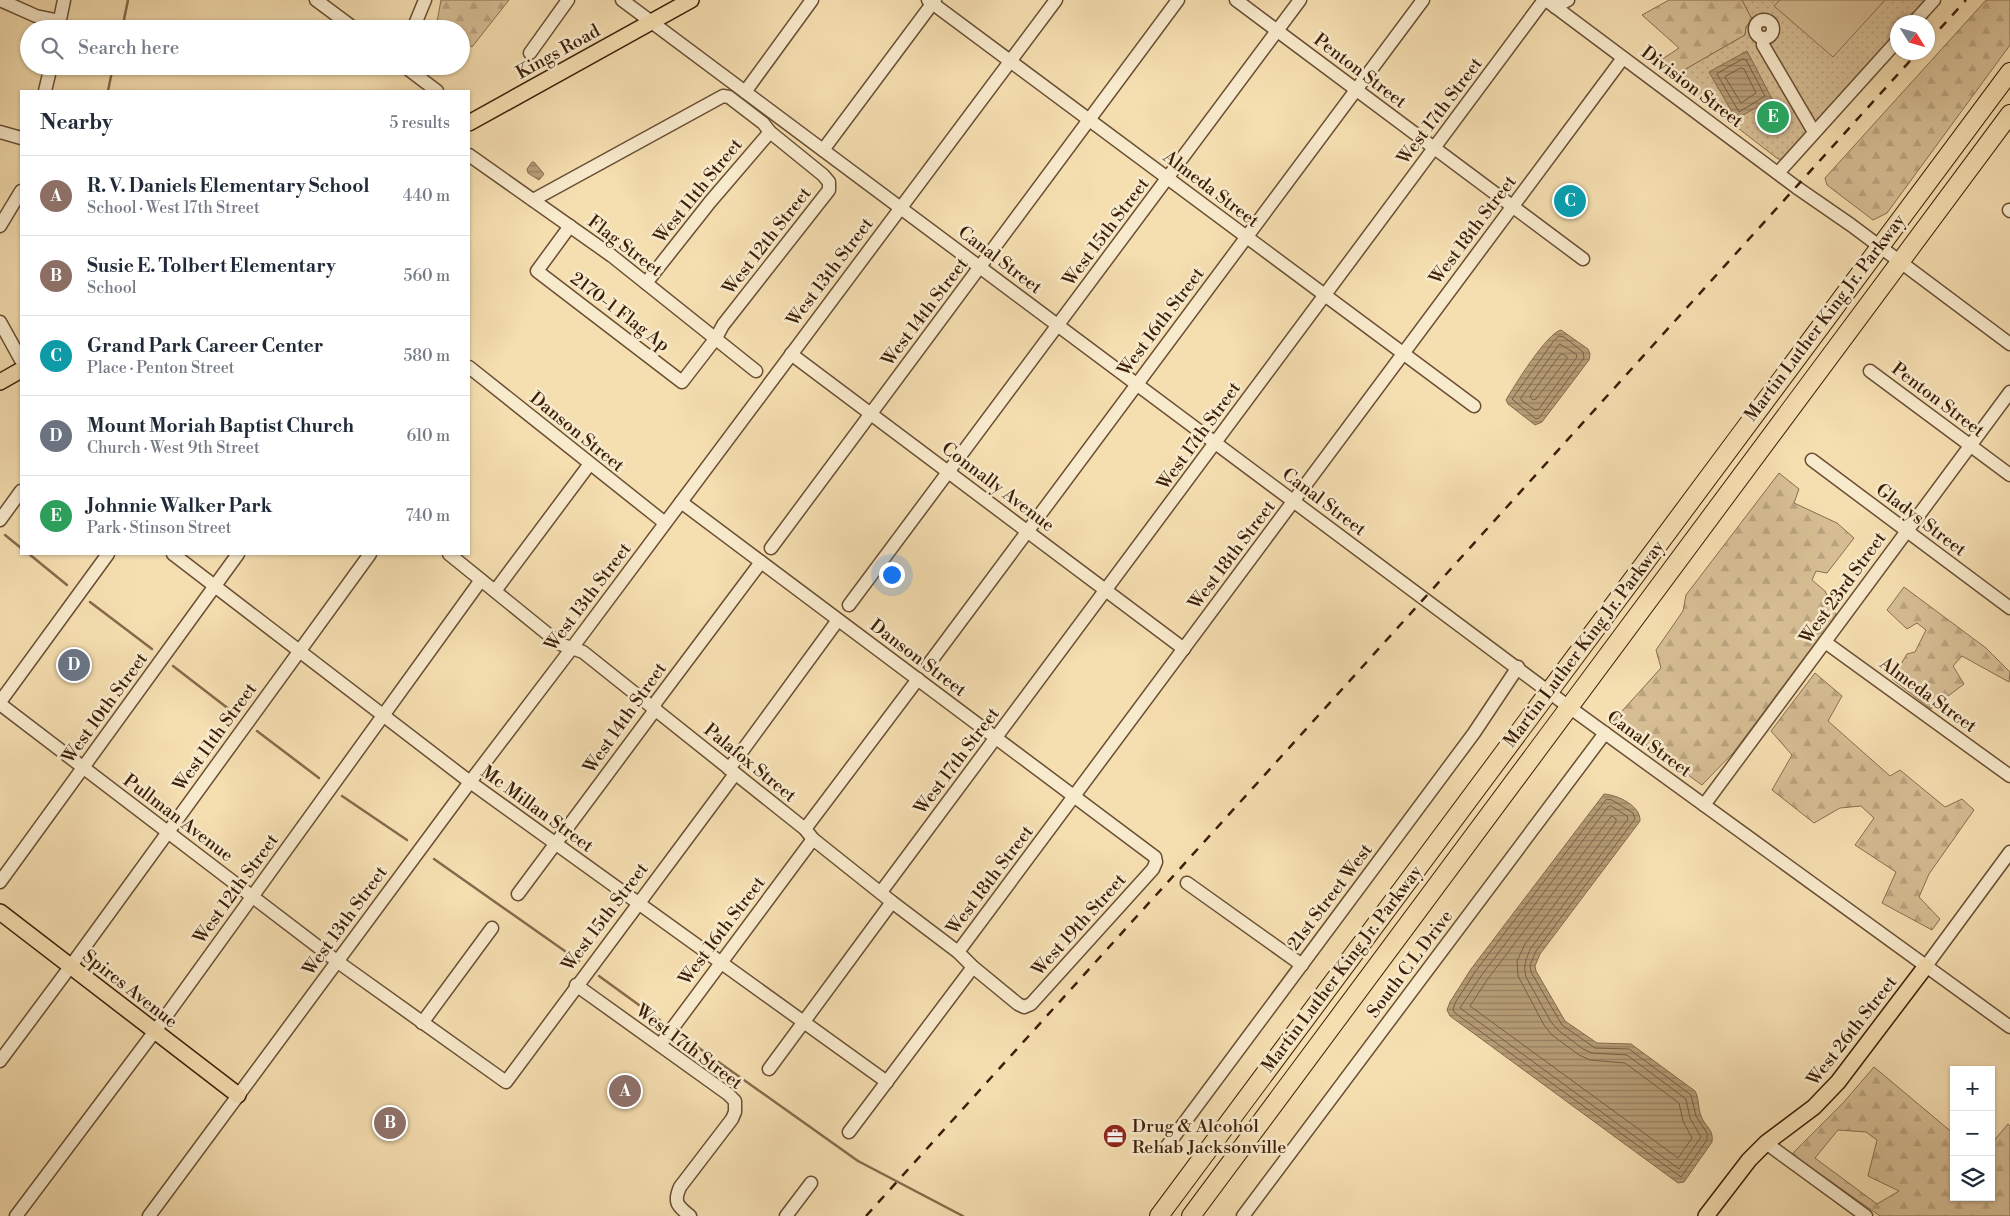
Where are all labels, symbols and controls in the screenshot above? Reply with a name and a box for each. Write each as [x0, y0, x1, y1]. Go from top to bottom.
north arrow [1890, 15, 1935, 60]
street label: Kings Road [512, 19, 605, 84]
search box [20, 20, 470, 75]
street label: Penton Street [1309, 29, 1412, 114]
icon: search [38, 34, 66, 62]
text: Search here [78, 36, 179, 60]
street label: Division Street [1636, 41, 1748, 133]
street label: West 17th Street [1392, 52, 1488, 170]
pin: E [1757, 98, 1789, 136]
text: Nearby [40, 110, 113, 136]
text: 5 results [389, 113, 450, 133]
street label: West 11th Street [648, 133, 748, 249]
street label: Almeda Street [1158, 145, 1264, 233]
street label: West 18th Street [1424, 170, 1522, 290]
street label: West 15th Street [1057, 173, 1155, 292]
text: R. V. Daniels Elementary School [87, 174, 370, 198]
street label: West 12th Street [717, 182, 817, 300]
pin: C [1554, 182, 1586, 220]
text: A [50, 186, 62, 206]
text: 440 m [403, 186, 450, 206]
text: School · West 17th Street [87, 198, 260, 218]
street label: Flag Street [583, 210, 668, 282]
street label: Martin Luther King Jr. Parkway [1739, 210, 1911, 426]
street label: West 13th Street [781, 213, 879, 332]
street label: Canal Street [953, 221, 1047, 299]
street label: West 14th Street [876, 253, 974, 372]
text: Susie E. Tolbert Elementary [87, 254, 336, 278]
street label: West 16th Street [1112, 263, 1210, 382]
text: B [50, 266, 62, 286]
text: 560 m [404, 266, 450, 286]
street label: 2170-1 Flag Ap [566, 267, 674, 357]
text: School [87, 278, 136, 298]
text: Grand Park Career Center [87, 334, 323, 358]
text: C [50, 346, 62, 366]
text: 580 m [403, 346, 450, 366]
text: Place · Penton Street [87, 358, 234, 378]
street label: Penton Street [1887, 358, 1990, 443]
street label: West 17th Street [1151, 377, 1246, 495]
street label: Danson Street [525, 387, 629, 478]
text: Mount Moriah Baptist Church [87, 414, 354, 438]
text: D [50, 426, 62, 446]
text: 610 m [406, 426, 450, 446]
street label: Connally Avenue [937, 437, 1059, 537]
text: Church · West 9th Street [87, 438, 260, 458]
street label: Canal Street [1277, 463, 1371, 541]
street label: Gladys Street [1871, 479, 1971, 562]
text: Johnnie Walker Park [87, 494, 272, 518]
street label: West 18th Street [1183, 495, 1281, 615]
text: E [50, 506, 62, 526]
text: 740 m [405, 506, 450, 526]
text: Park · Stinson Street [87, 518, 231, 538]
street label: West 23rd Street [1794, 527, 1892, 649]
street label: Martin Luther King Jr. Parkway [1498, 536, 1670, 752]
street label: West 13th Street [539, 538, 637, 657]
your location [879, 562, 905, 588]
street label: Danson Street [865, 614, 971, 702]
pin: D [58, 646, 90, 684]
street label: West 10th Street [56, 648, 153, 769]
street label: Almeda Street [1874, 651, 1982, 738]
street label: West 14th Street [578, 658, 672, 779]
street label: West 11th Street [167, 678, 262, 797]
street label: West 17th Street [909, 702, 1005, 820]
street label: Canal Street [1602, 706, 1696, 783]
street label: Palafox Street [699, 719, 801, 808]
street label: Mc Millan Street [476, 760, 598, 858]
street label: Pullman Avenue [118, 769, 238, 867]
street label: West 18th Street [941, 820, 1039, 940]
street label: West 12th Street [188, 829, 284, 949]
street label: 21st Street West [1282, 839, 1378, 955]
street label: West 15th Street [556, 858, 654, 977]
street label: West 13th Street [297, 861, 393, 981]
street label: Martin Luther King Jr. Parkway [1256, 861, 1428, 1077]
street label: West 19th Street [1026, 868, 1132, 982]
street label: West 16th Street [673, 872, 771, 991]
street label: South C L Drive [1362, 905, 1458, 1023]
street label: Spires Avenue [78, 945, 182, 1033]
street label: West 26th Street [1801, 971, 1903, 1091]
street label: West 17th Street [630, 999, 748, 1095]
map controls [1950, 1066, 1995, 1201]
button: + [1950, 1066, 1995, 1111]
pin: A [609, 1072, 641, 1110]
pin: B [374, 1104, 406, 1142]
button: − [1950, 1111, 1995, 1156]
place label: Drug & Alcohol Rehab Jacksonville [1132, 1115, 1286, 1159]
office icon: Drug & Alcohol Rehab Jacksonville [1102, 1123, 1128, 1149]
button: layers [1950, 1156, 1995, 1201]

